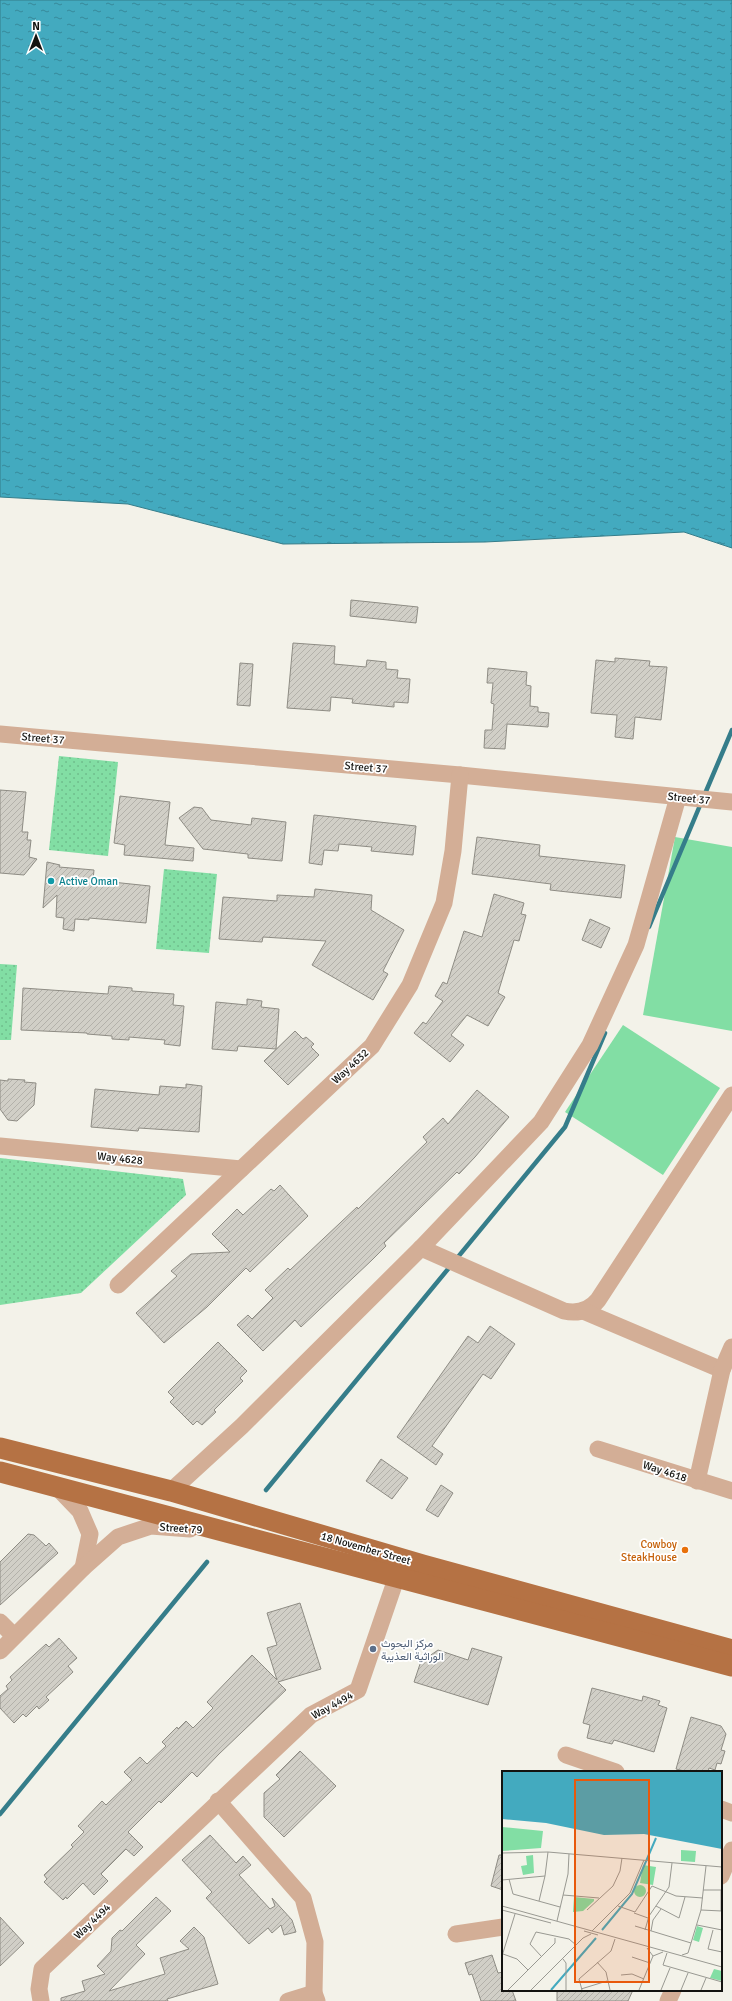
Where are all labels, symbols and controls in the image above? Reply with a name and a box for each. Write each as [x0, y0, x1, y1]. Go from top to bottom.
north arrow [16, 16, 56, 56]
text: N [32, 20, 40, 33]
street label: Street 37 [21, 730, 65, 747]
street label: Street 37 [344, 759, 388, 776]
street label: Street 37 [667, 790, 711, 807]
place label: Active Oman [59, 875, 118, 888]
marker: Active Oman [46, 876, 56, 886]
street label: Way 4632 [329, 1046, 372, 1087]
street label: Way 4628 [97, 1150, 143, 1167]
street label: Way 4618 [641, 1458, 689, 1485]
street label: Street 79 [159, 1521, 203, 1536]
street label: 18 November Street [319, 1529, 412, 1568]
place label: Cowboy SteakHouse [621, 1538, 678, 1564]
marker: Cowboy SteakHouse [680, 1545, 690, 1555]
place label: مركز البحوث الوراثية العذيبة [381, 1637, 443, 1663]
marker: مركز البحوث الوراثية العذيبة [368, 1644, 378, 1654]
street label: Way 4494 [309, 1689, 355, 1722]
inset map [502, 1771, 722, 1991]
street label: Way 4494 [71, 1901, 113, 1942]

